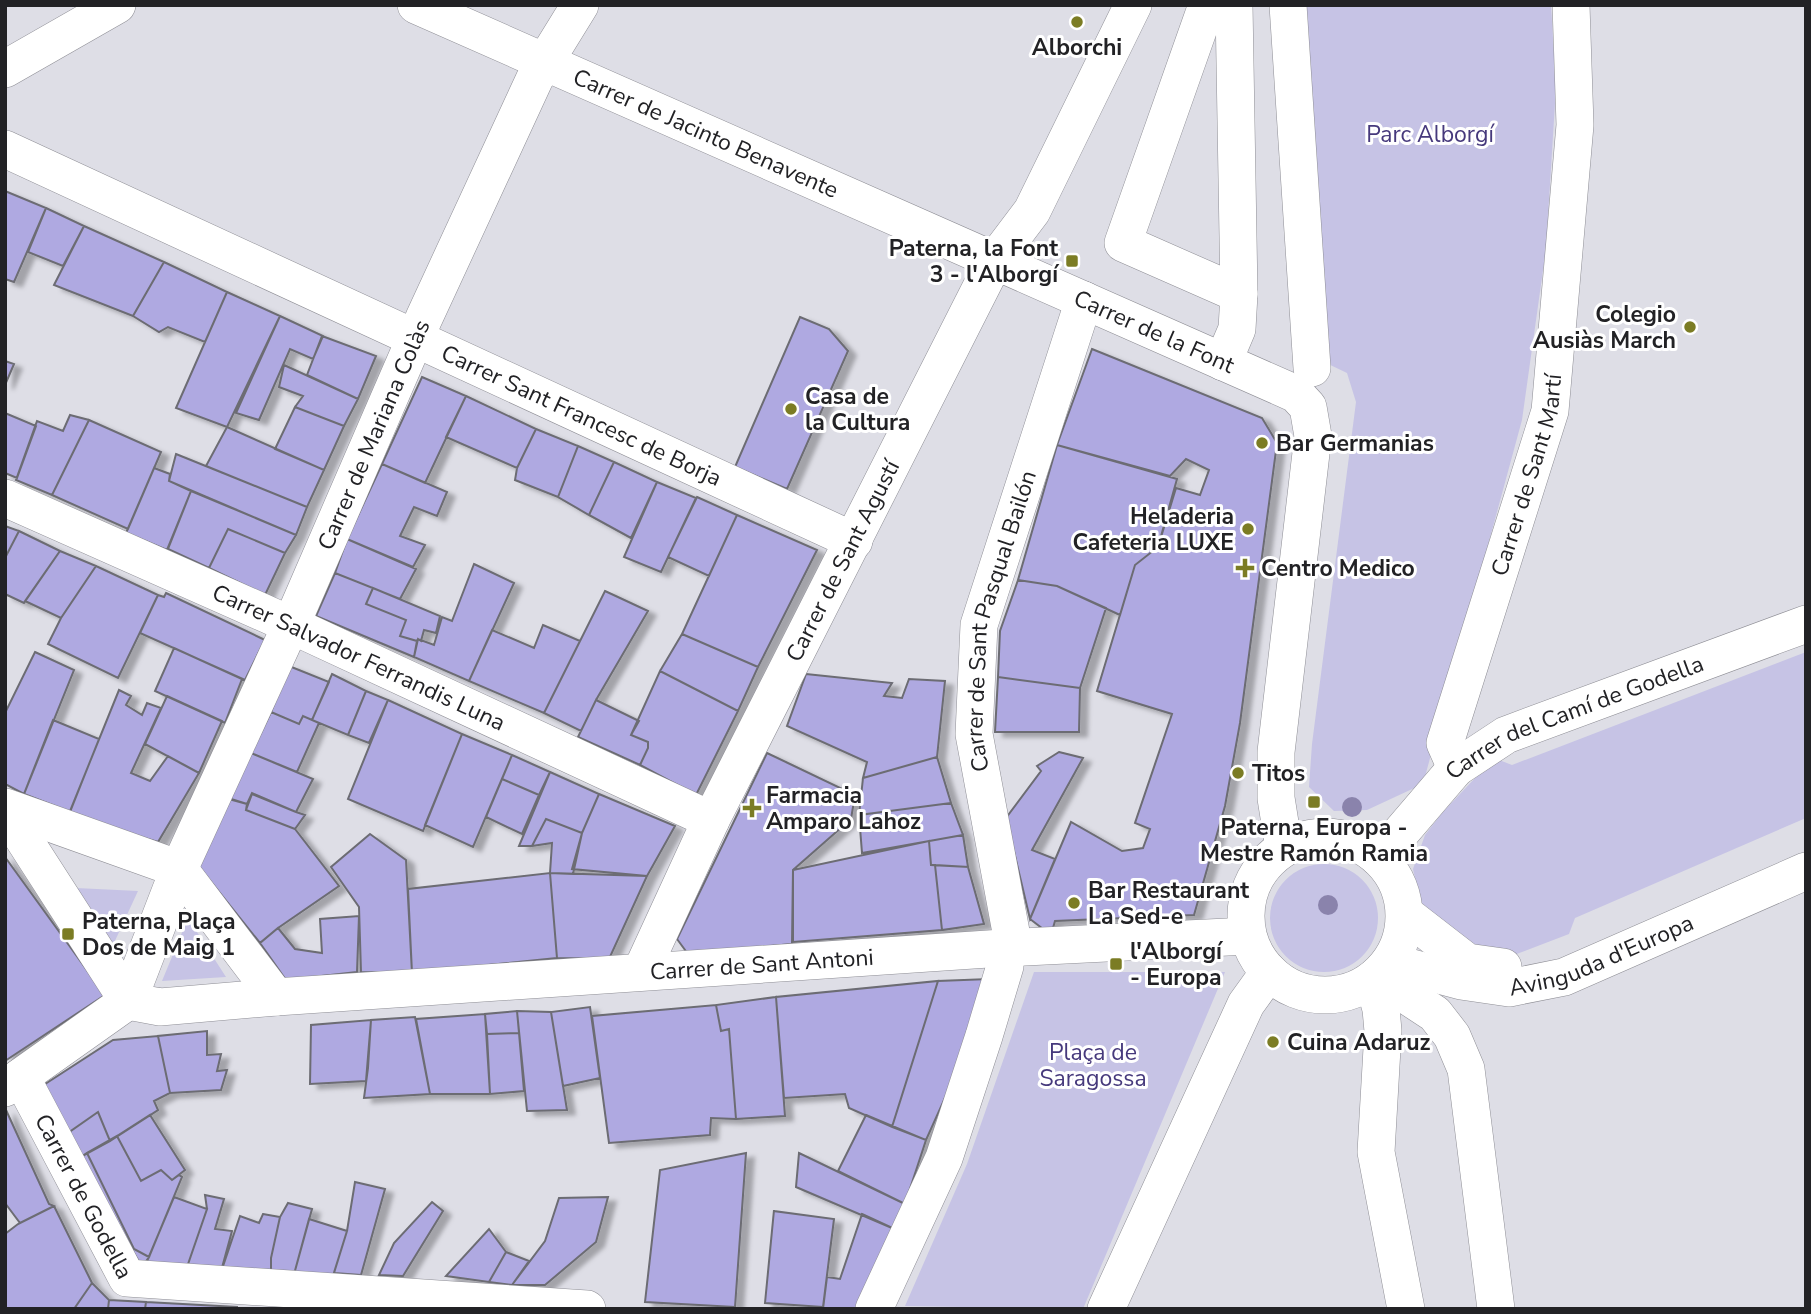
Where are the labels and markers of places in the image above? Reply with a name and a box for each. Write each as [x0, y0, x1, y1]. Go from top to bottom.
marker: Alborchi [1069, 14, 1085, 30]
place label: Alborchi [1032, 32, 1122, 63]
place label: Paterna, la Font 3 - l'Alborgí [889, 233, 1060, 290]
marker: Paterna, la Font 3 - l'Alborgí [1064, 253, 1080, 269]
place label: Colegio Ausiàs March [1533, 299, 1676, 356]
marker: Colegio Ausiàs March [1682, 319, 1698, 335]
place label: Casa de la Cultura [805, 381, 910, 438]
marker: Casa de la Cultura [783, 401, 799, 417]
place label: Bar Germanias [1276, 428, 1434, 459]
marker: Bar Germanias [1254, 435, 1270, 451]
place label: Heladeria Cafeteria LUXE [1073, 501, 1234, 558]
marker: Heladeria Cafeteria LUXE [1240, 521, 1256, 537]
place label: Centro Medico [1261, 553, 1415, 584]
marker: Centro Medico [1235, 558, 1255, 578]
place label: Titos [1252, 758, 1305, 789]
marker: Titos [1230, 765, 1246, 781]
place label: Farmacia Amparo Lahoz [766, 780, 921, 837]
marker: Paterna, Europa - Mestre Ramón Ramia [1306, 794, 1322, 810]
marker: Farmacia Amparo Lahoz [744, 800, 760, 816]
place label: Paterna, Europa - Mestre Ramón Ramia [1200, 812, 1428, 869]
place label: Bar Restaurant La Sed-e [1088, 875, 1249, 932]
marker: Bar Restaurant La Sed-e [1066, 895, 1082, 911]
place label: Paterna, Plaça Dos de Maig 1 [82, 906, 235, 963]
marker: Paterna, Plaça Dos de Maig 1 [60, 926, 76, 942]
place label: l'Alborgí - Europa [1130, 936, 1224, 993]
marker: l'Alborgí - Europa [1108, 956, 1124, 972]
place label: Cuina Adaruz [1287, 1027, 1430, 1058]
marker: Cuina Adaruz [1265, 1034, 1281, 1050]

